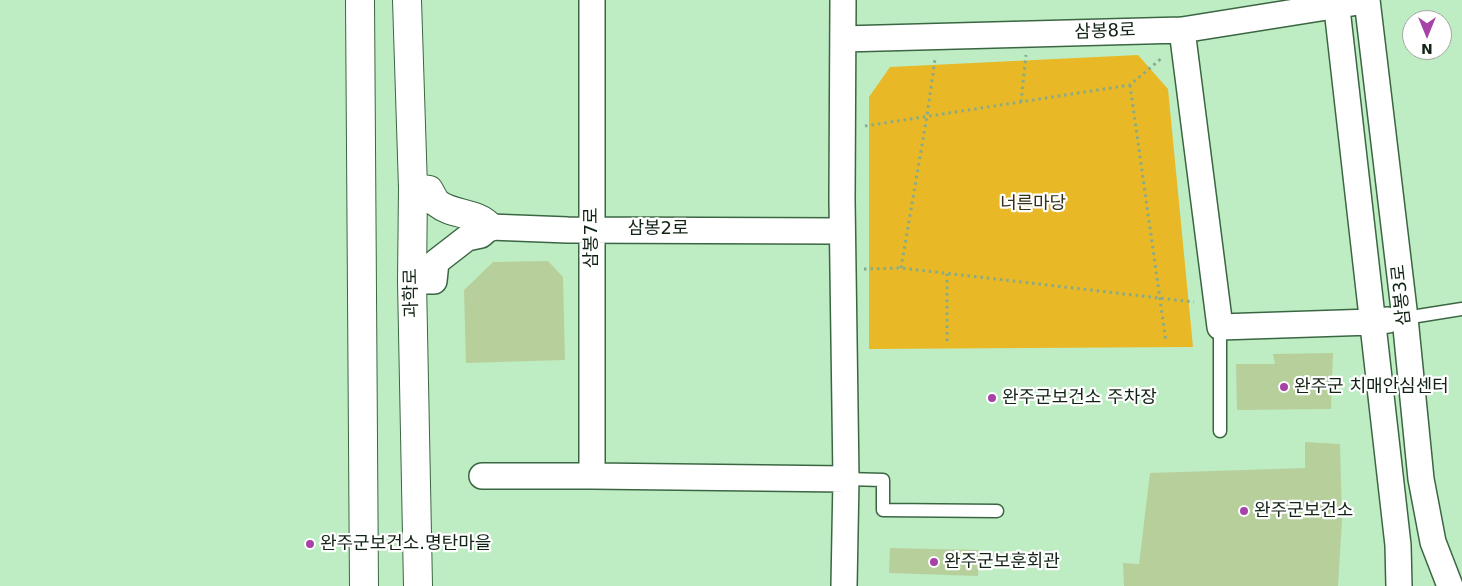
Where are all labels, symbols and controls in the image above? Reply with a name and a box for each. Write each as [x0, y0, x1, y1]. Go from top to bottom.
north arrow [1402, 10, 1452, 60]
street label: 삼봉8로 [1074, 20, 1136, 44]
text: N [1421, 41, 1433, 57]
park label: 너른마당 [1000, 193, 1066, 215]
street label: 삼봉7로 [581, 207, 603, 269]
street label: 삼봉2로 [627, 218, 689, 240]
street label: 삼봉3로 [1388, 263, 1416, 327]
street label: 과학로 [401, 268, 423, 318]
place label: 완주군 치매안심센터 [1294, 376, 1449, 398]
marker: 완주군 치매안심센터 [1278, 381, 1290, 393]
place label: 완주군보건소 주차장 [1002, 387, 1157, 409]
marker: 완주군보건소 주차장 [986, 392, 998, 404]
place label: 완주군보건소 [1254, 500, 1353, 522]
marker: 완주군보건소 [1238, 505, 1250, 517]
place label: 완주군보건소.명탄마을 [320, 533, 491, 555]
marker: 완주군보건소.명탄마을 [304, 538, 316, 550]
place label: 완주군보훈회관 [944, 551, 1060, 573]
marker: 완주군보훈회관 [928, 556, 940, 568]

